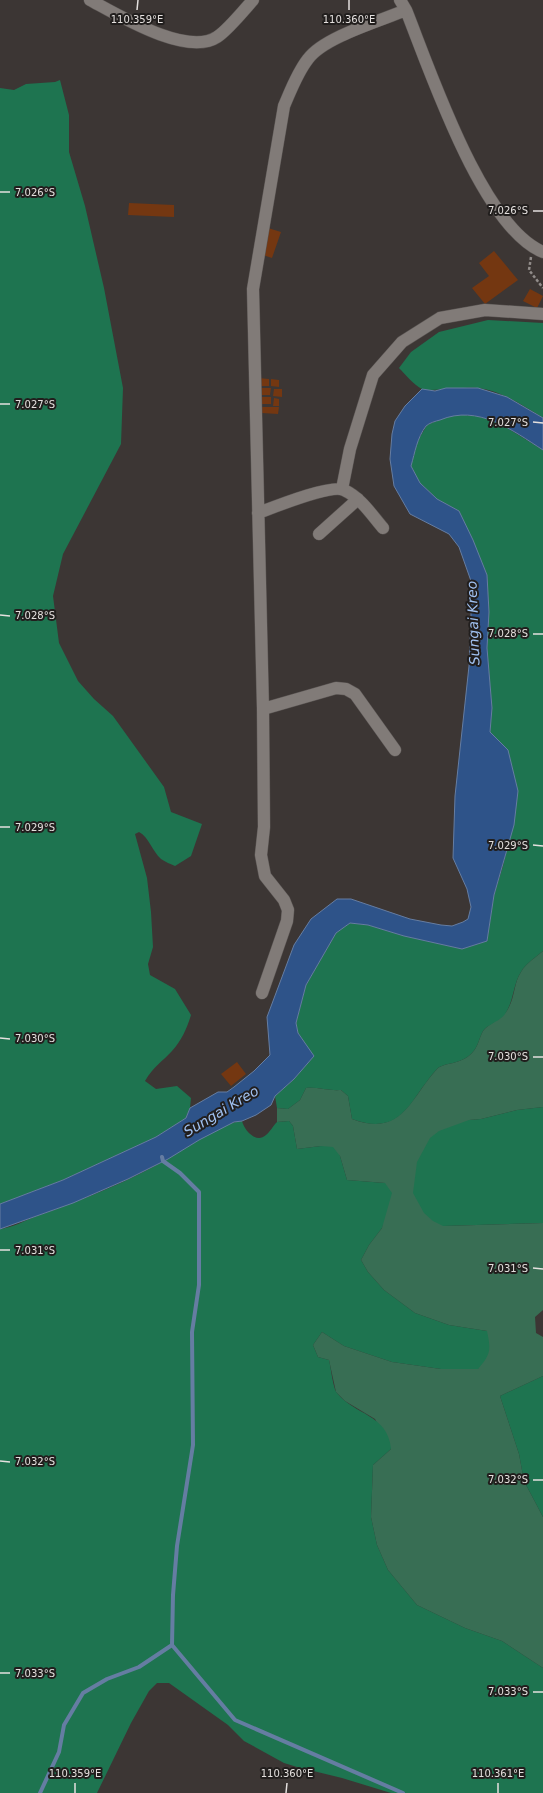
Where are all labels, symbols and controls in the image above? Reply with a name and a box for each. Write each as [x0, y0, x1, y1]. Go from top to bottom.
text: 110.359°E [111, 14, 163, 25]
text: 110.360°E [323, 14, 375, 25]
text: 7.026°S [15, 187, 55, 198]
text: 7.026°S [488, 205, 528, 216]
text: 7.027°S [15, 399, 55, 410]
text: 7.027°S [488, 417, 528, 428]
water label: Sungai Kreo [464, 580, 482, 666]
text: 7.028°S [15, 610, 55, 621]
text: 7.028°S [488, 628, 528, 639]
text: 7.029°S [15, 822, 55, 833]
text: 7.029°S [488, 840, 528, 851]
text: 7.030°S [15, 1033, 55, 1044]
text: 7.030°S [488, 1051, 528, 1062]
water label: Sungai Kreo [181, 1082, 261, 1140]
text: 7.031°S [15, 1245, 55, 1256]
text: 7.031°S [488, 1263, 528, 1274]
text: 7.032°S [15, 1456, 55, 1467]
text: 7.032°S [488, 1474, 528, 1485]
text: 7.033°S [15, 1668, 55, 1679]
text: 7.033°S [488, 1686, 528, 1697]
text: 110.359°E [49, 1768, 101, 1779]
text: 110.360°E [261, 1768, 313, 1779]
text: 110.361°E [472, 1768, 524, 1779]

